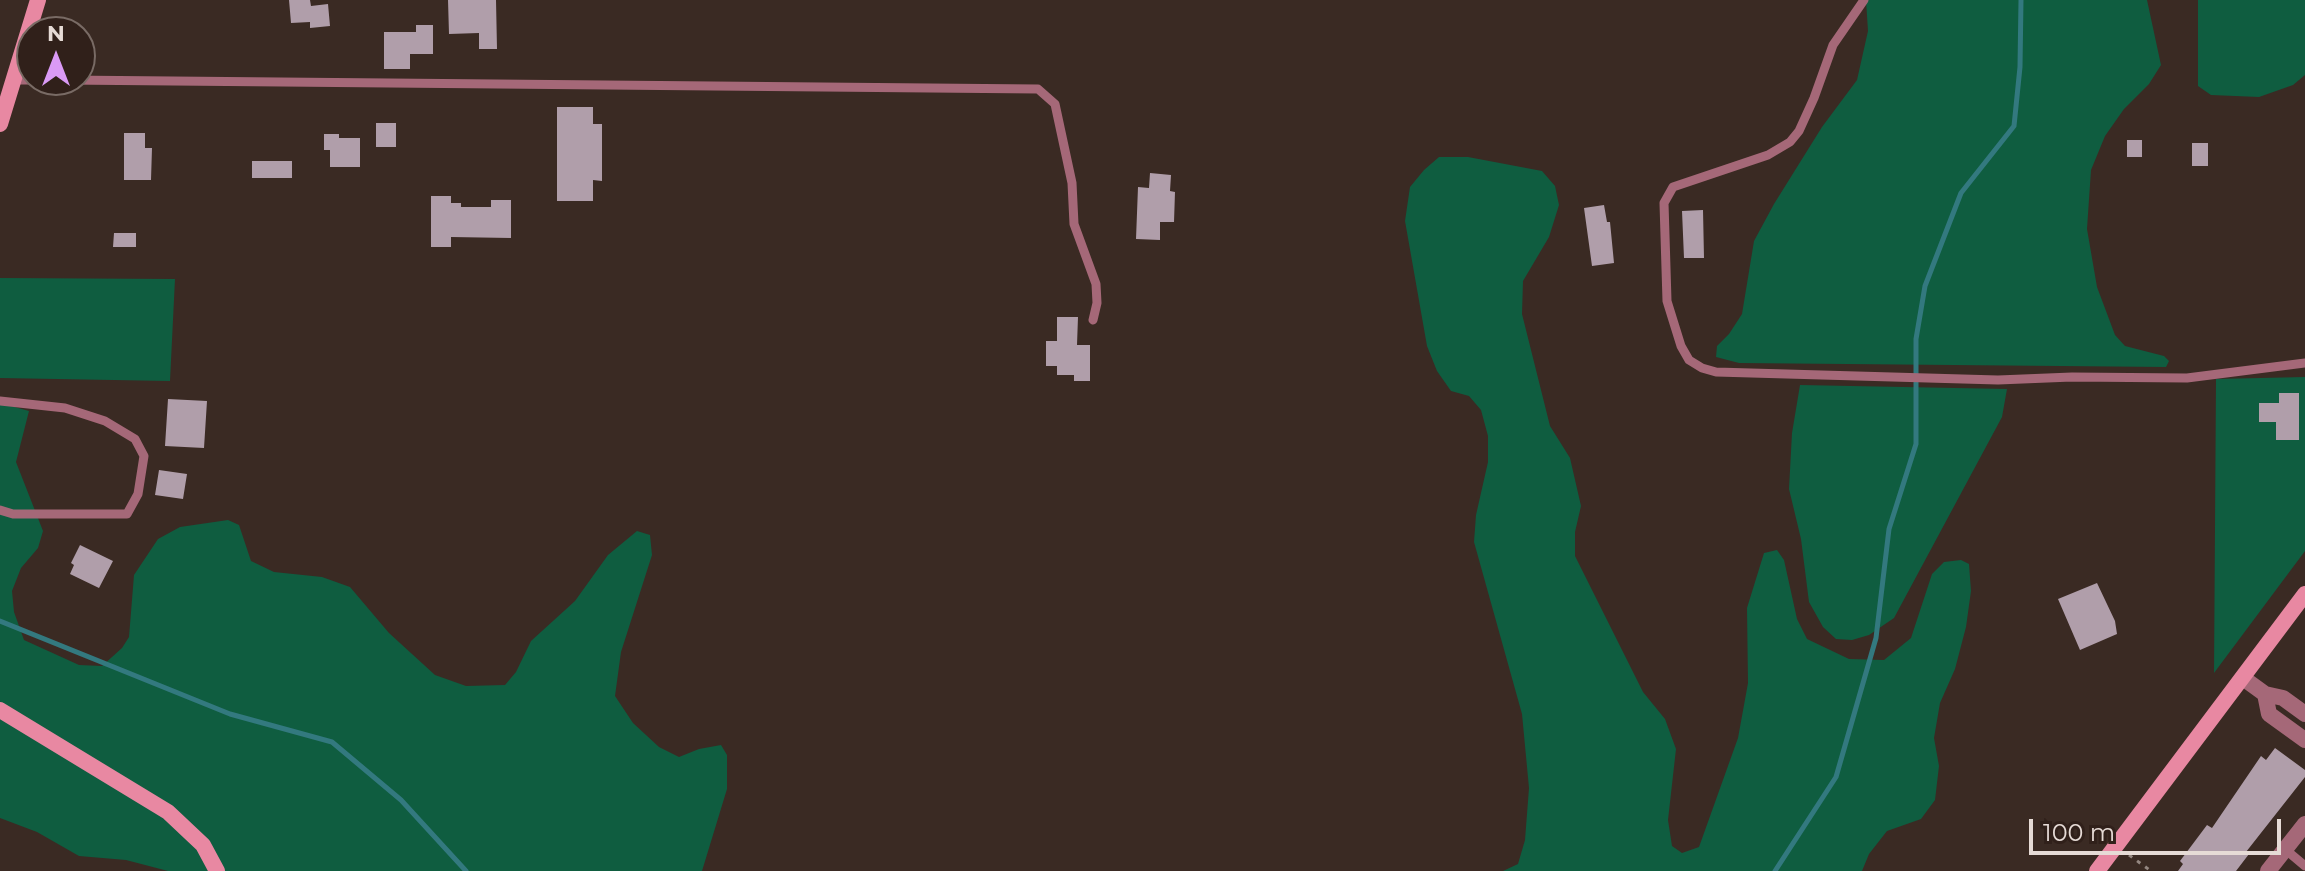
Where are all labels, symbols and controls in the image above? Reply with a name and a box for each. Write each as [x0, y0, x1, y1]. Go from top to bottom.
north arrow [16, 16, 96, 96]
text: N [47, 20, 65, 47]
scale bar [2033, 803, 2285, 853]
text: 100 m [2043, 818, 2115, 847]

